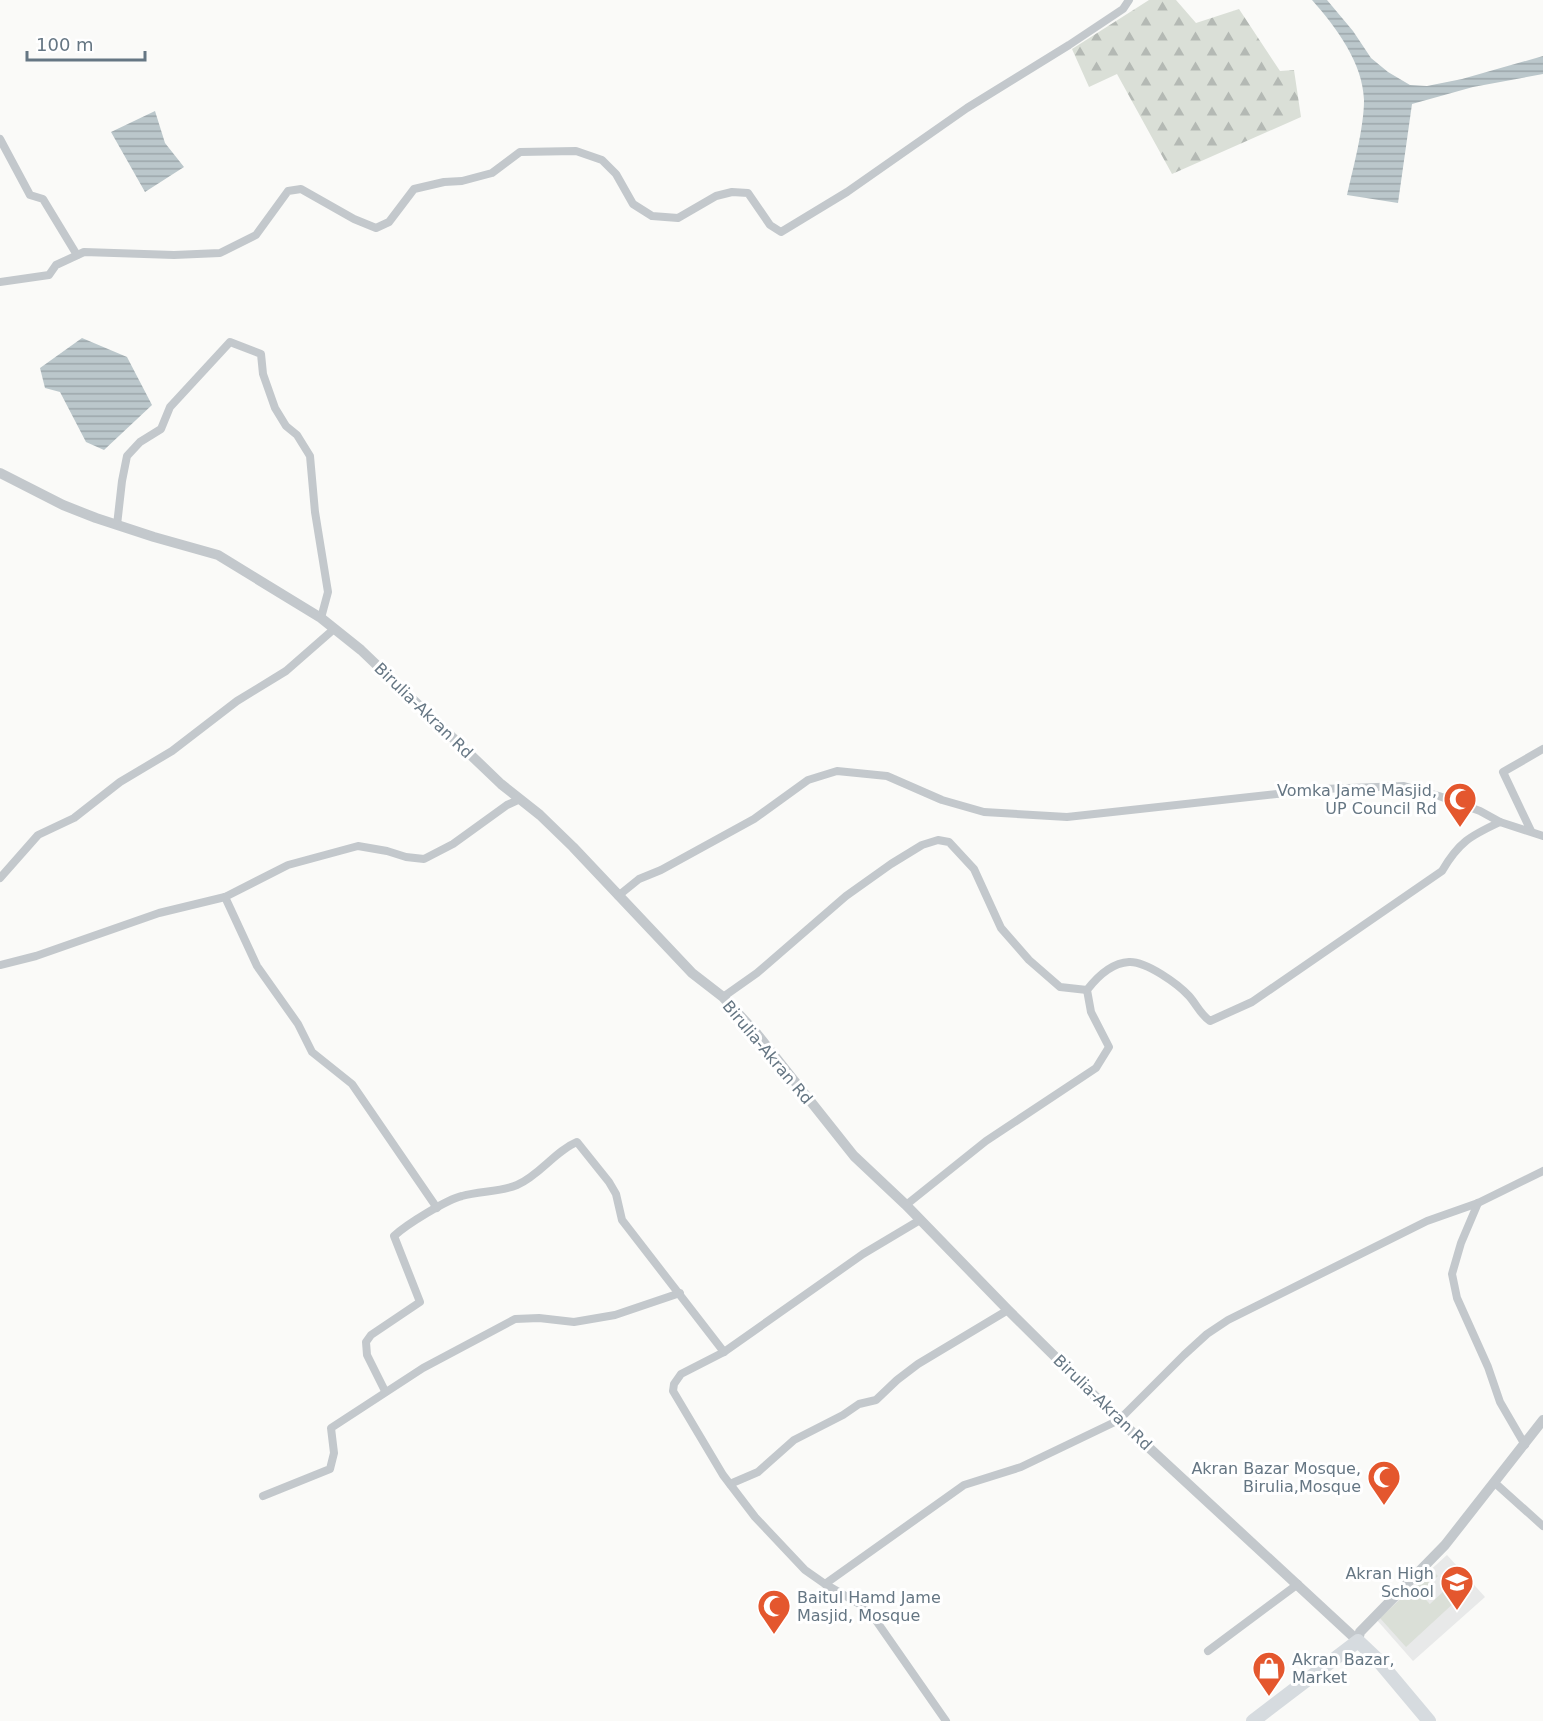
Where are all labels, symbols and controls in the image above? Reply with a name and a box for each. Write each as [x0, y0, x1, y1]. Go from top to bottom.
scale bar [27, 24, 146, 62]
text: 100 m [36, 34, 94, 55]
street label: Birulia-Akran Rd [371, 659, 477, 762]
place label: Vomka Jame Masjid, UP Council Rd [1277, 781, 1437, 818]
mosque icon: Vomka Jame Masjid, UP Council Rd [1442, 781, 1478, 828]
street label: Birulia-Akran Rd [719, 997, 816, 1108]
street label: Birulia-Akran Rd [1050, 1351, 1156, 1454]
place label: Akran Bazar Mosque, Birulia,Mosque [1191, 1459, 1361, 1496]
mosque icon: Akran Bazar Mosque, Birulia,Mosque [1366, 1459, 1402, 1506]
place label: Akran High School [1345, 1564, 1434, 1601]
school or university icon: Akran High School [1439, 1564, 1475, 1611]
mosque icon: Baitul Hamd Jame Masjid, Mosque [756, 1588, 792, 1635]
place label: Baitul Hamd Jame Masjid, Mosque [797, 1588, 941, 1625]
shop icon: Akran Bazar, Market [1251, 1650, 1287, 1697]
place label: Akran Bazar, Market [1292, 1650, 1394, 1687]

